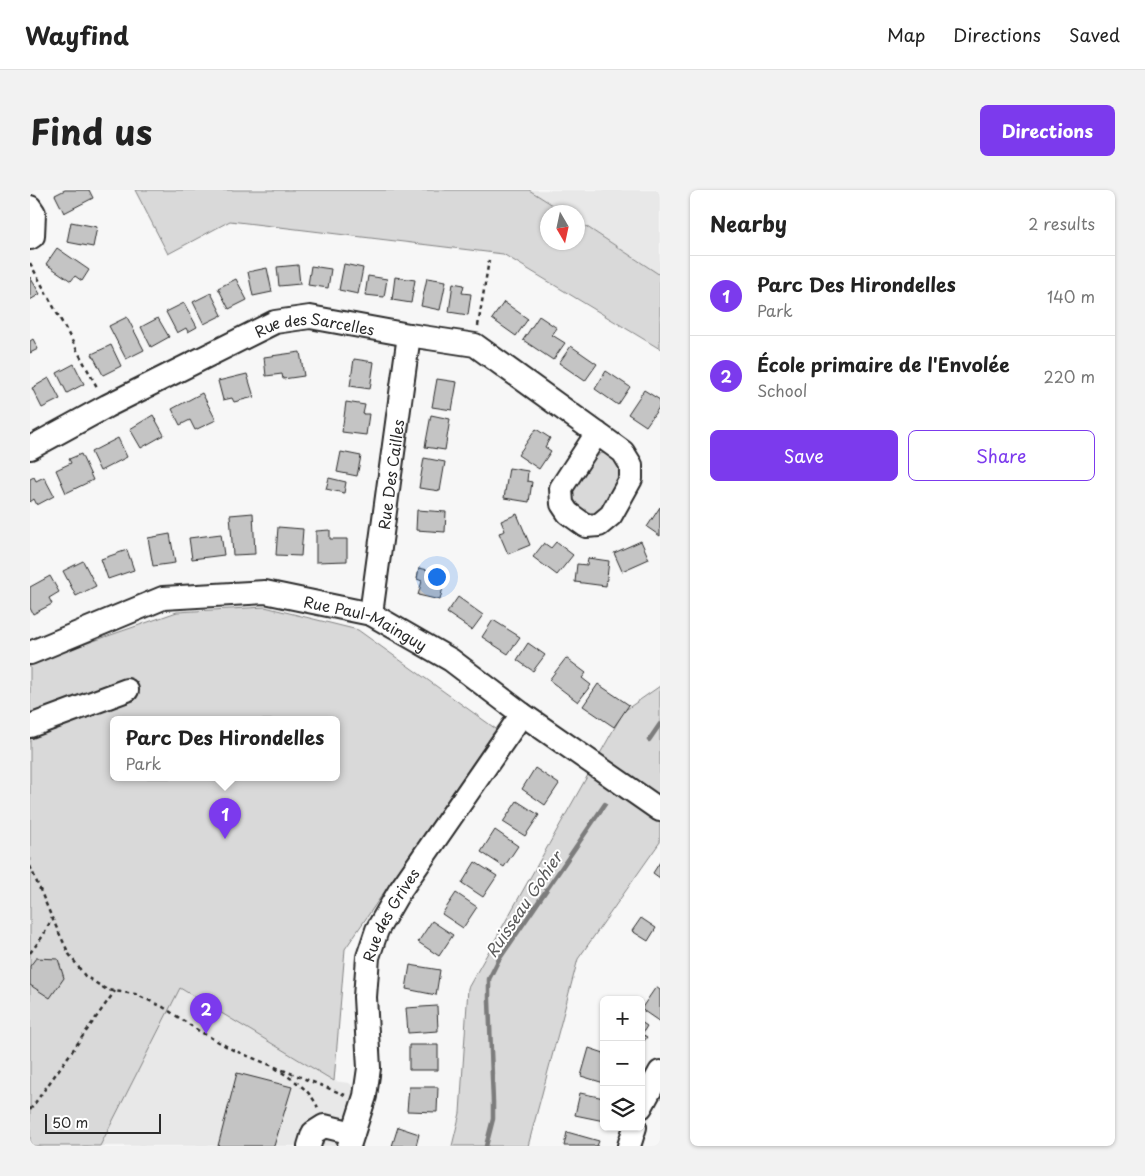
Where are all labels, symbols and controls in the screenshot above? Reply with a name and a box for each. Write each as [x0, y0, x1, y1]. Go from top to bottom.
text: Wayfind [25, 17, 129, 53]
text: Map [887, 21, 925, 48]
text: Directions [953, 21, 1041, 48]
text: Saved [1069, 21, 1120, 48]
text: Find us [30, 104, 152, 157]
button: Directions [980, 105, 1115, 156]
north arrow [540, 205, 585, 250]
text: Nearby [710, 207, 787, 239]
text: 2 results [1028, 211, 1095, 235]
text: Parc Des Hirondelles [757, 270, 956, 298]
text: 1 [722, 284, 730, 308]
text: 140 m [1047, 284, 1095, 308]
text: Park [757, 298, 793, 322]
street label: Rue des Sarcelles [250, 305, 377, 342]
text: École primaire de l'Envolée [757, 350, 1010, 378]
text: 2 [720, 364, 732, 388]
text: 220 m [1044, 364, 1095, 388]
text: School [757, 378, 807, 402]
street label: Rue Des Cailles [371, 418, 409, 531]
button: Save [710, 430, 898, 481]
button: Share [908, 430, 1095, 481]
your location [424, 564, 450, 590]
street label: Rue Paul-Mainguy [302, 589, 432, 656]
popup [110, 716, 340, 781]
text: Parc Des Hirondelles [126, 723, 324, 751]
text: Park [126, 751, 161, 775]
pin: 1 [209, 798, 241, 839]
water label: Ruisseau Gohier [479, 844, 569, 962]
street label: Rue des Grives [356, 863, 424, 964]
pin: 2 [190, 993, 222, 1034]
map controls [600, 996, 645, 1131]
button: + [600, 996, 645, 1041]
button: − [600, 1041, 645, 1086]
button: layers [600, 1086, 645, 1131]
scale bar [45, 1111, 161, 1134]
text: 50 m [52, 1112, 88, 1133]

